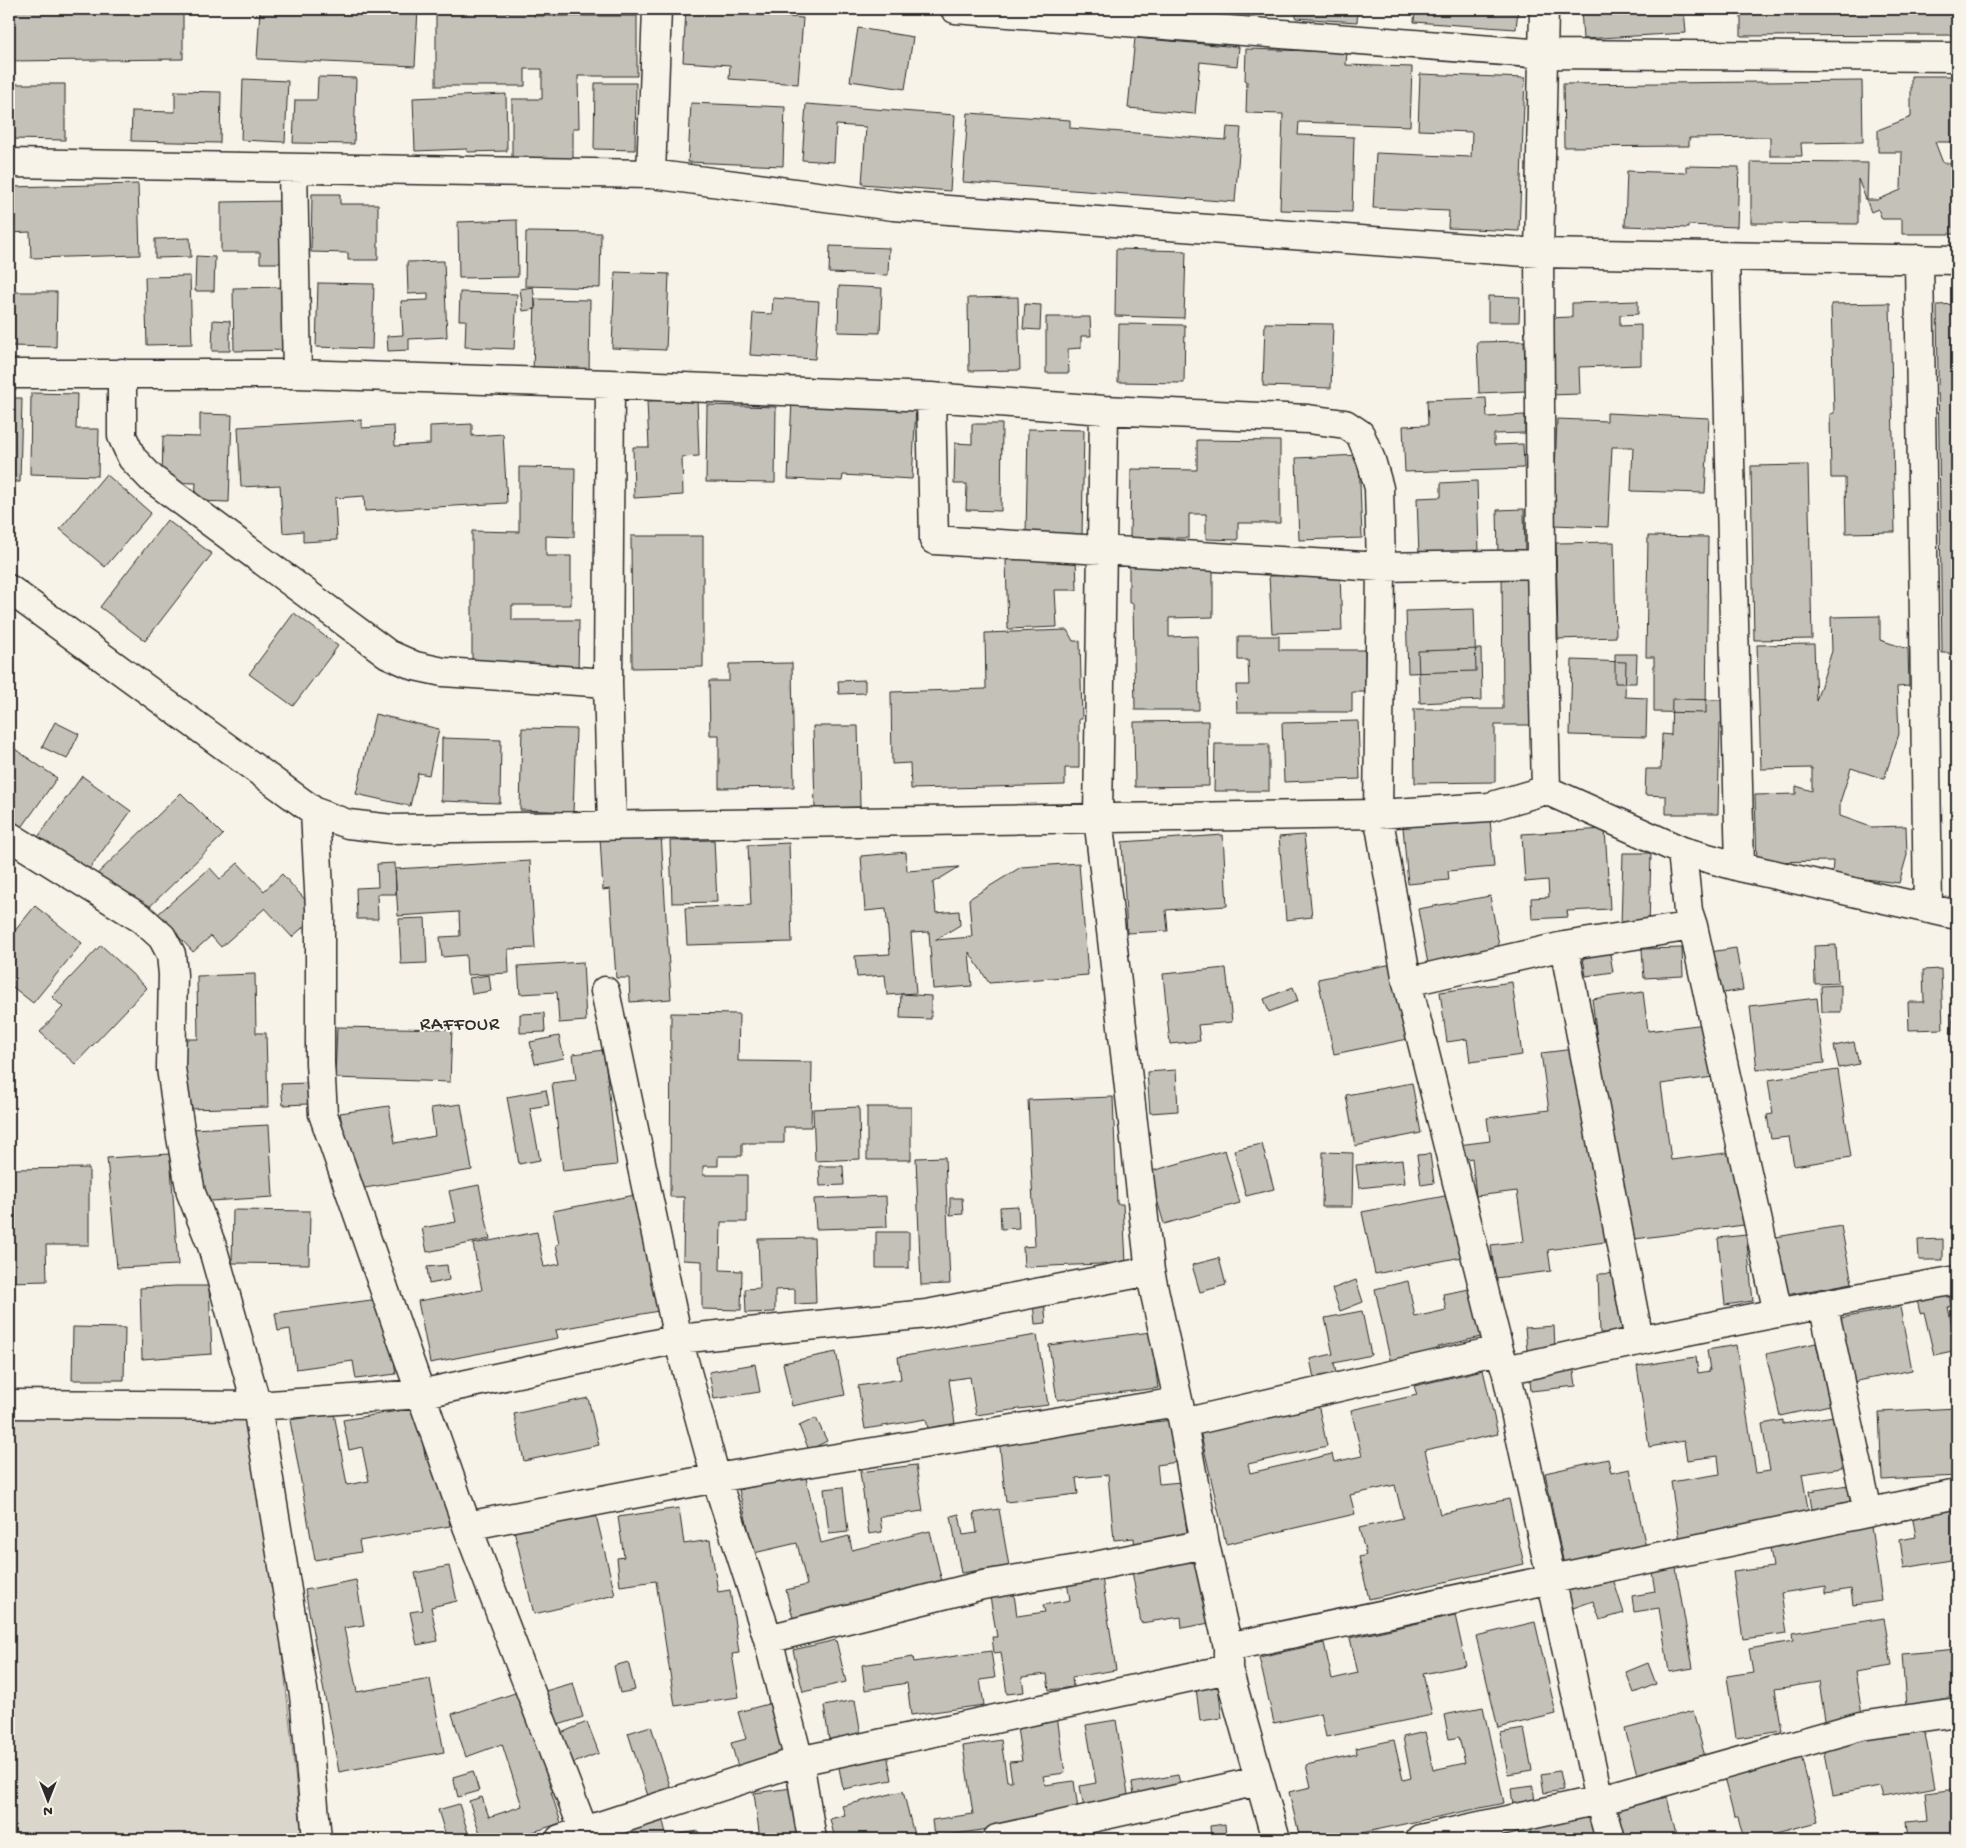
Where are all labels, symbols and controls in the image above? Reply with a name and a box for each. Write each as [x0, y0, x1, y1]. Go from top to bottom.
district label: RAFFOUR [420, 1014, 500, 1037]
north arrow [22, 1776, 72, 1826]
text: N [43, 1802, 53, 1819]

